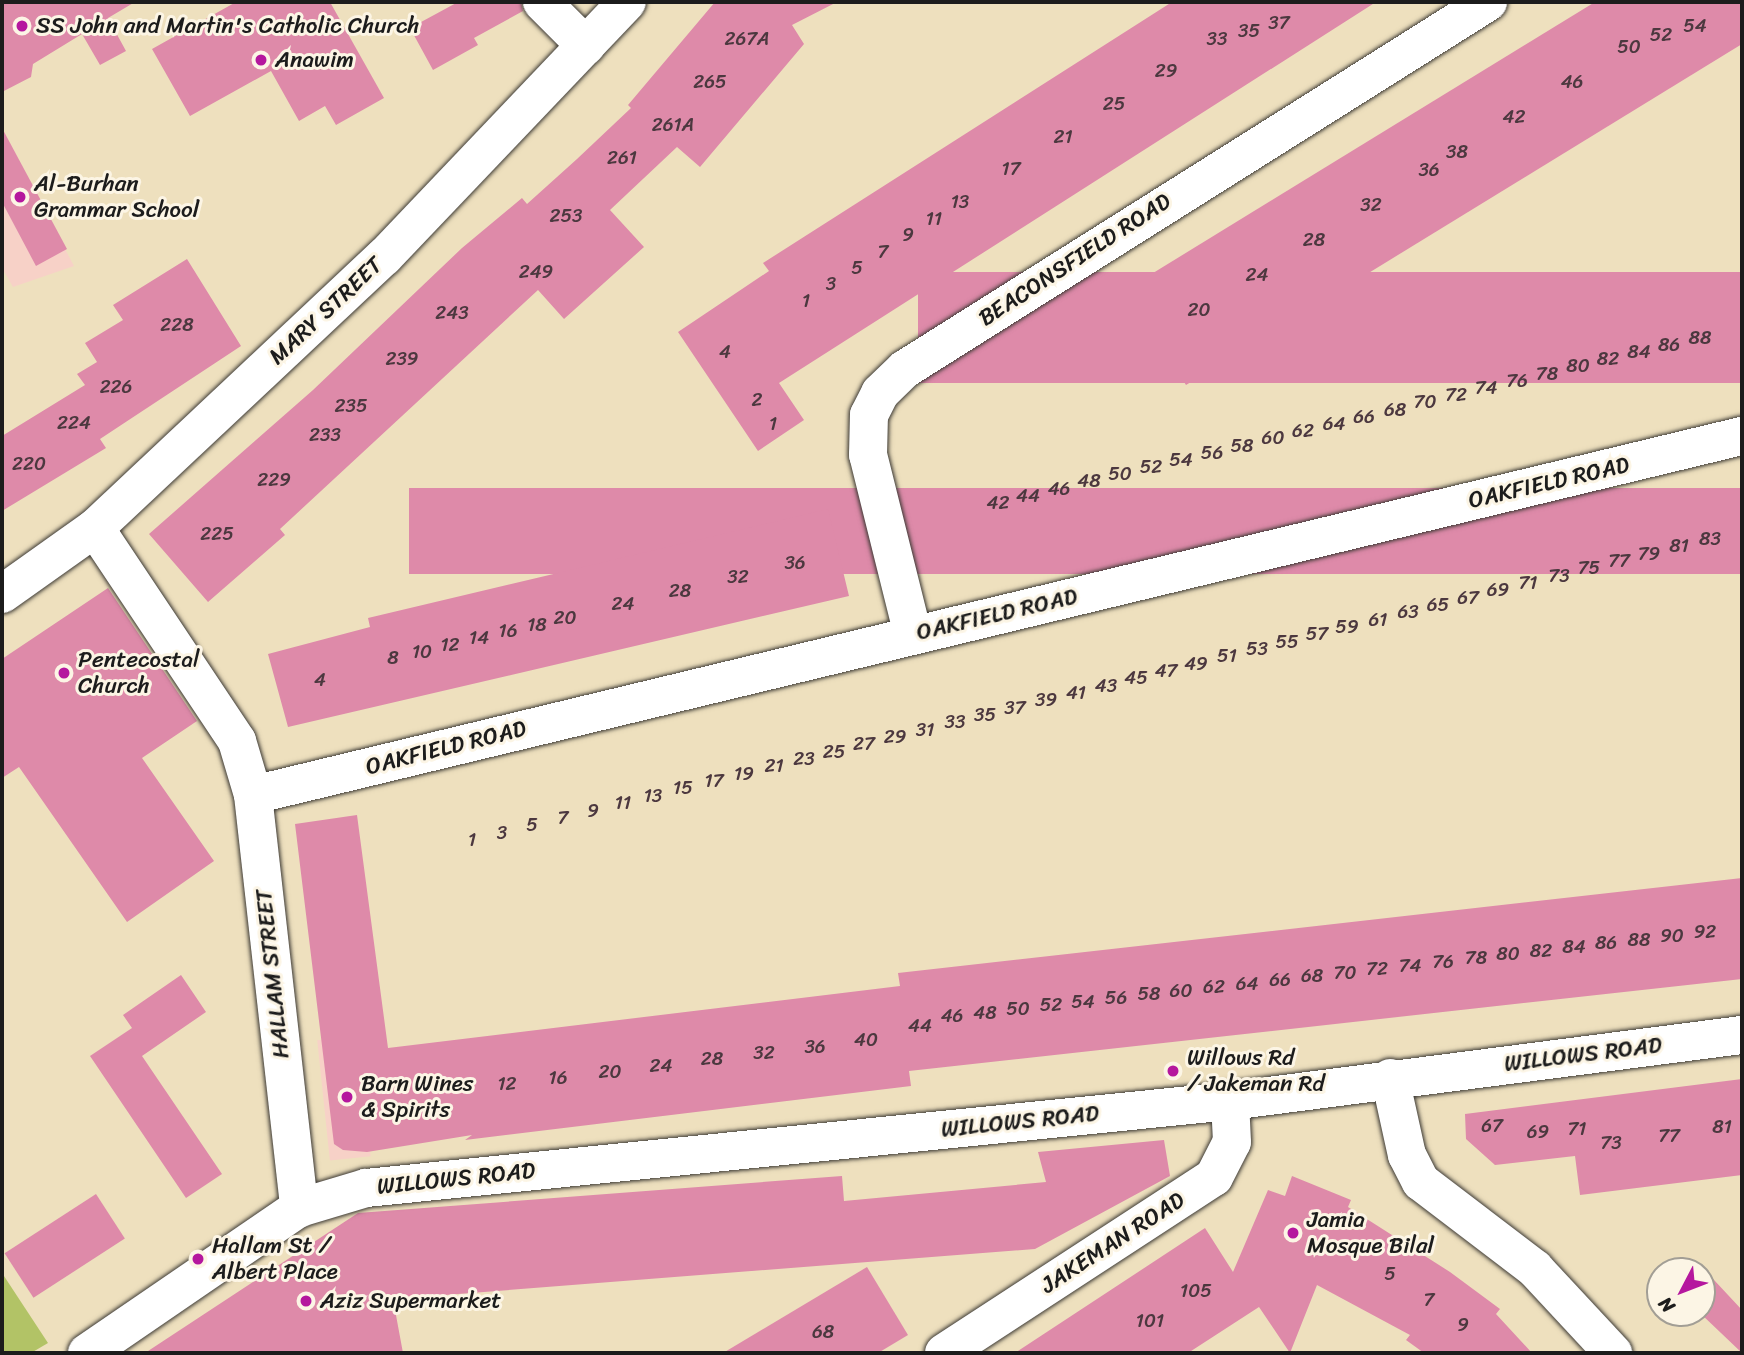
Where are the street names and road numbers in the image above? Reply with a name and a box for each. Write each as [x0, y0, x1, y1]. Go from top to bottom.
street label: BEACONSFIELD ROAD [974, 188, 1176, 332]
street label: MARY STREET [263, 251, 389, 371]
street label: OAKFIELD ROAD [1466, 451, 1632, 515]
street label: OAKFIELD ROAD [914, 583, 1080, 647]
street label: OAKFIELD ROAD [363, 715, 529, 781]
street label: HALLAM STREET [250, 888, 296, 1060]
street label: WILLOWS ROAD [1503, 1032, 1663, 1078]
street label: WILLOWS ROAD [940, 1100, 1100, 1144]
street label: WILLOWS ROAD [376, 1157, 536, 1201]
street label: JAKEMAN ROAD [1036, 1186, 1190, 1300]

